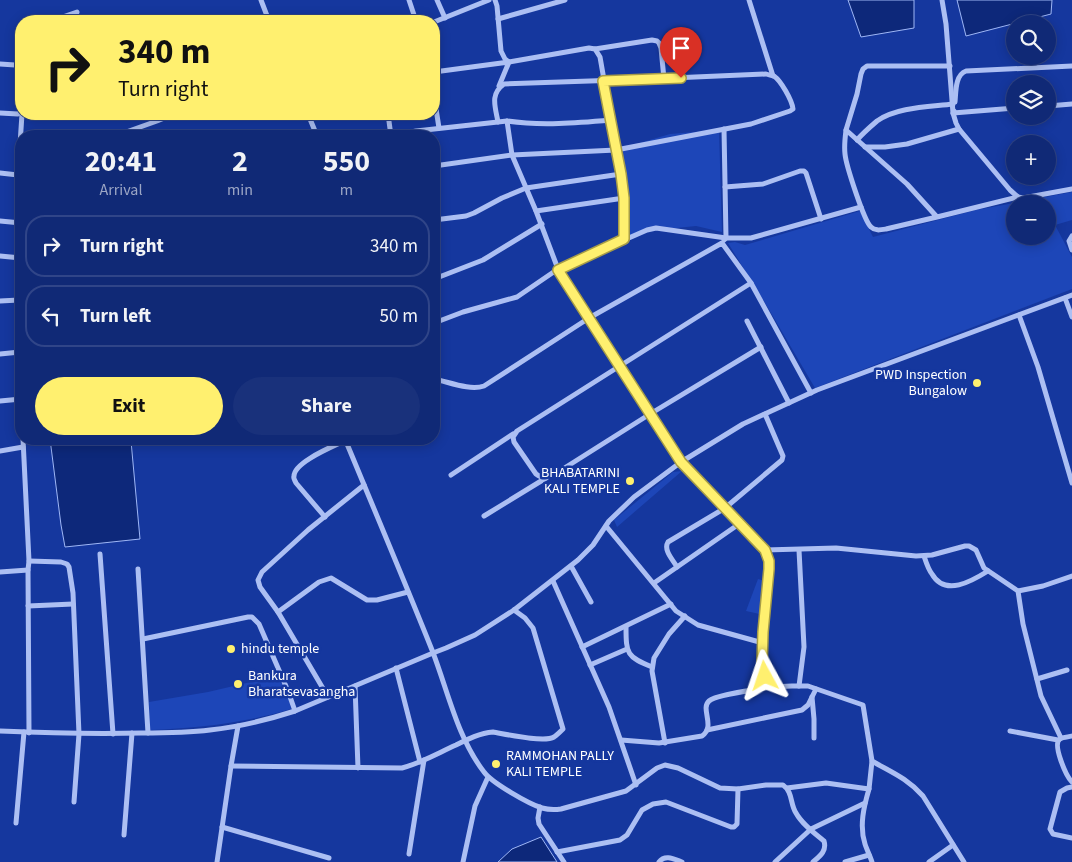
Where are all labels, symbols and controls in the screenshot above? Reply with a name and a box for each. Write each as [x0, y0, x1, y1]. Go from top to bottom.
map controls [1006, 15, 1056, 245]
button: search [1006, 15, 1056, 65]
text: 340 m [118, 27, 210, 77]
pin [660, 27, 702, 78]
icon: arrive [667, 34, 695, 62]
icon: right [35, 35, 100, 100]
text: Turn right [118, 73, 208, 105]
button: layers [1006, 75, 1056, 125]
button: + [1006, 135, 1056, 185]
text: 20:41 [85, 140, 157, 183]
text: 2 [232, 140, 248, 183]
text: 550 [323, 140, 370, 183]
text: Arrival [99, 179, 142, 201]
text: min [227, 179, 253, 201]
text: m [340, 179, 353, 201]
button: − [1006, 195, 1056, 245]
icon: right [37, 232, 65, 260]
text: Turn right [80, 233, 164, 260]
text: 340 m [370, 233, 418, 260]
icon: left [37, 302, 65, 330]
text: Turn left [80, 303, 151, 330]
text: 50 m [380, 303, 418, 330]
place label: PWD Inspection Bungalow [875, 365, 967, 401]
button: Exit [35, 377, 223, 435]
button: Share [233, 377, 420, 435]
marker: PWD Inspection Bungalow [971, 377, 983, 389]
place label: BHABATARINI KALI TEMPLE [541, 463, 620, 499]
marker: BHABATARINI KALI TEMPLE [624, 475, 636, 487]
place label: hindu temple [241, 639, 319, 659]
marker: hindu temple [225, 643, 237, 655]
position arrow [738, 649, 790, 701]
place label: Bankura Bharatsevasangha [248, 666, 355, 702]
marker: Bankura Bharatsevasangha [232, 678, 244, 690]
place label: RAMMOHAN PALLY KALI TEMPLE [506, 746, 614, 782]
marker: RAMMOHAN PALLY KALI TEMPLE [490, 758, 502, 770]

